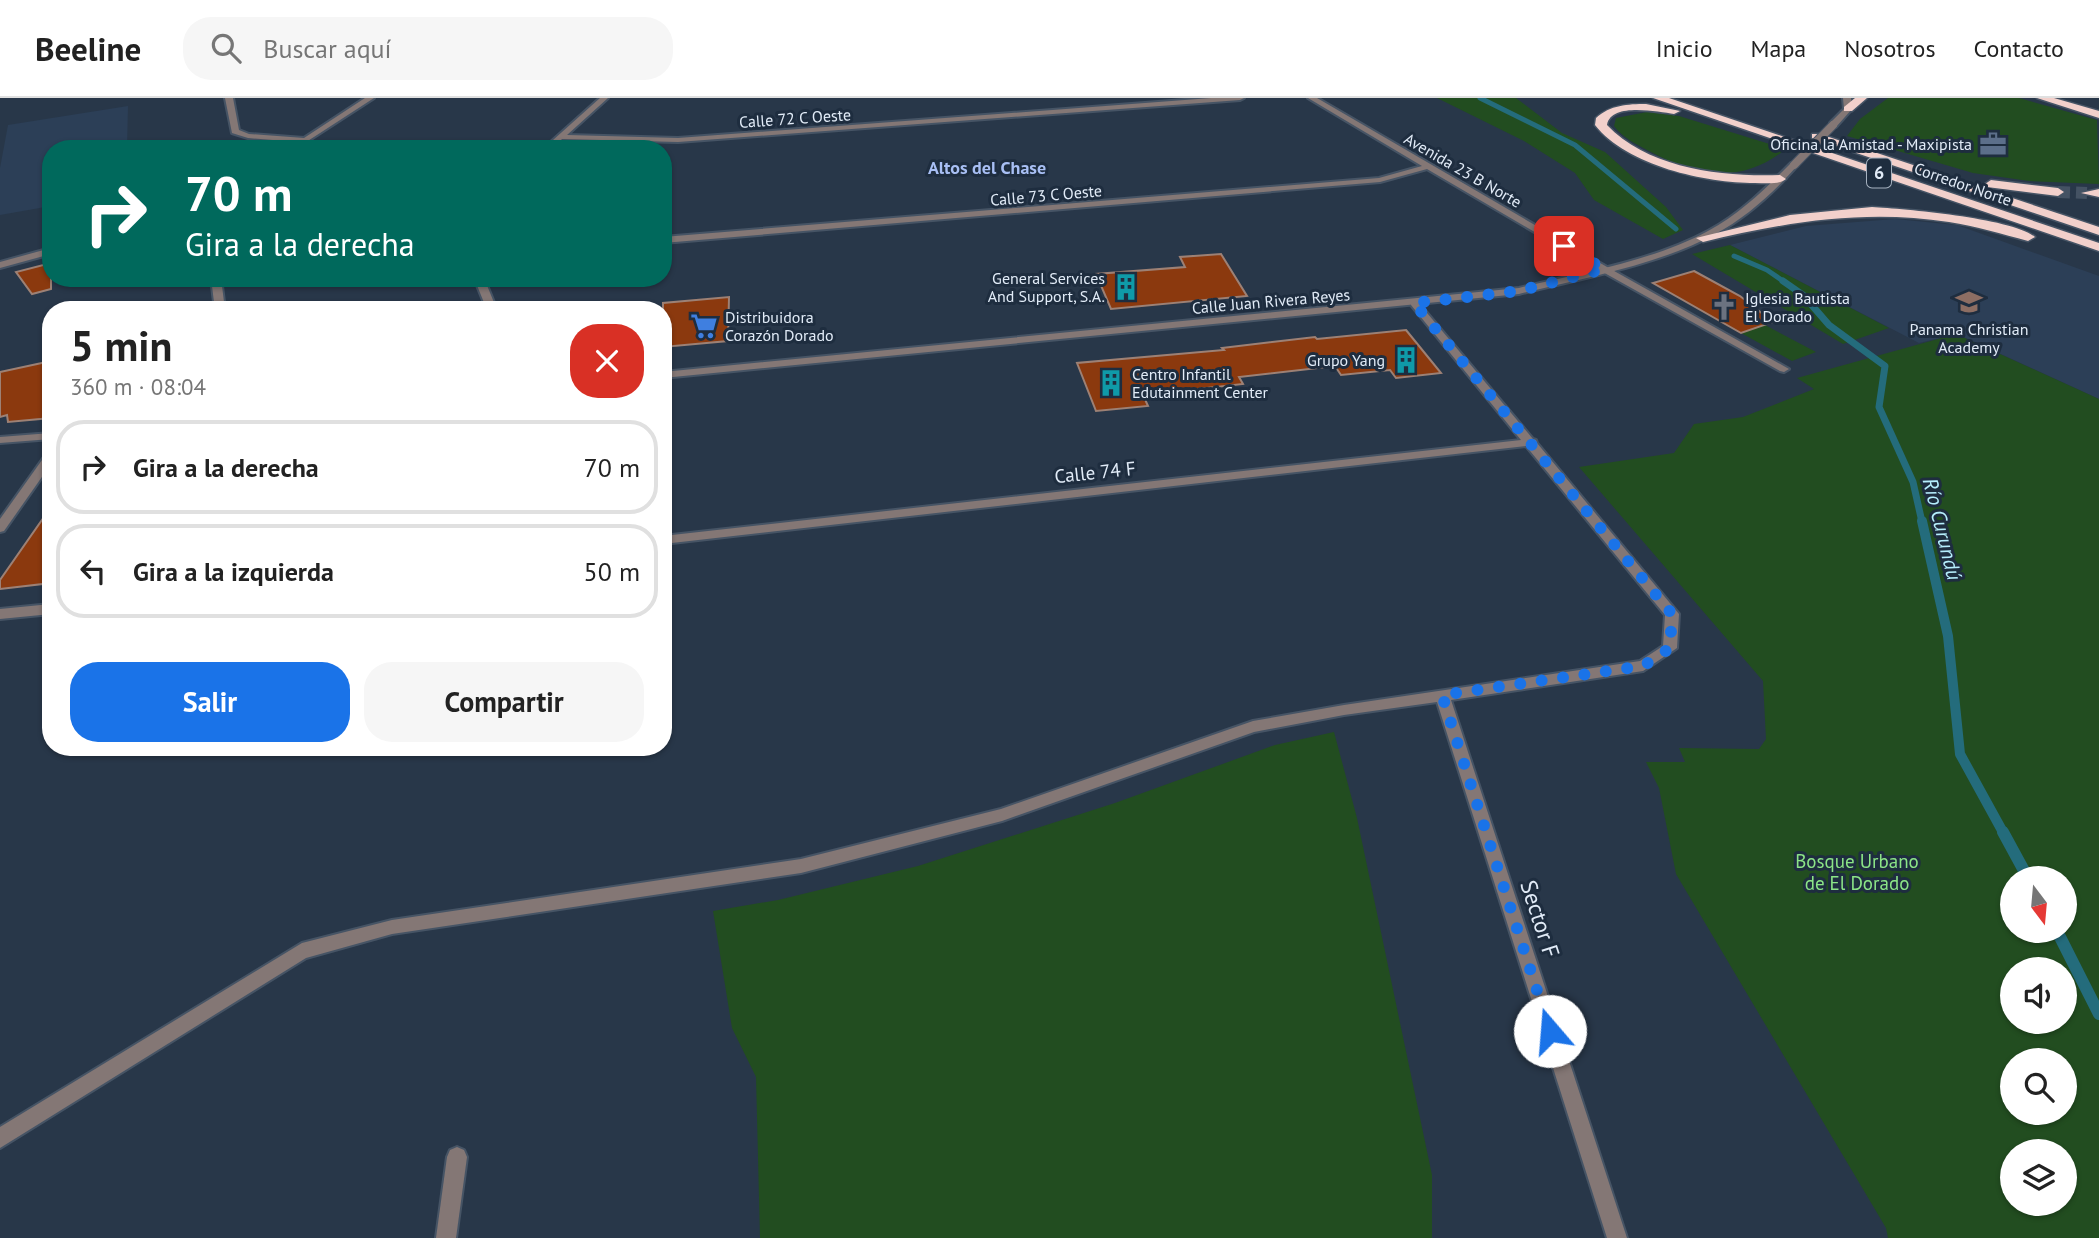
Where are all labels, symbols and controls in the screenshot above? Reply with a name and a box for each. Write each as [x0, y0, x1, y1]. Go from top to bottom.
search box [183, 17, 673, 80]
text: Beeline [35, 27, 141, 70]
icon: search [207, 29, 245, 67]
text: Buscar aquí [263, 32, 392, 65]
text: Inicio [1656, 33, 1713, 64]
text: Mapa [1751, 33, 1806, 64]
text: Nosotros [1844, 33, 1936, 64]
text: Contacto [1974, 33, 2064, 64]
street label: Calle 72 C Oeste [738, 104, 852, 132]
street label: Avenida 23 B Norte [1401, 128, 1525, 212]
office icon: Oficina la Amistad - Maxipista [1978, 129, 2008, 159]
place label: Oficina la Amistad - Maxipista [1770, 134, 1972, 154]
district label: Altos del Chase [928, 156, 1046, 179]
road number: 6 [1867, 158, 1891, 188]
street label: Corredor Norte [1912, 158, 2014, 210]
text: 70 m [185, 161, 292, 225]
icon: right [70, 168, 161, 259]
street label: Calle 73 C Oeste [989, 180, 1103, 210]
pin [1534, 216, 1594, 276]
text: Gira a la derecha [185, 223, 415, 265]
icon: arrive [1545, 227, 1583, 265]
place label: General Services And Support, S.A. [988, 268, 1105, 306]
building icon: General Services And Support, S.A. [1111, 272, 1141, 302]
street label: Calle Juan Rivera Reyes [1191, 284, 1351, 318]
school or university icon: Panama Christian Academy [1954, 287, 1984, 317]
place label: Iglesia Bautista El Dorado [1745, 288, 1850, 326]
church icon: Iglesia Bautista El Dorado [1709, 292, 1739, 322]
place label: Distribuidora Corazón Dorado [725, 307, 834, 345]
supermarket icon: Distribuidora Corazón Dorado [689, 311, 719, 341]
text: 5 min [70, 318, 172, 373]
place label: Panama Christian Academy [1910, 319, 2028, 357]
button: close [570, 324, 644, 398]
building icon: Grupo Yang [1391, 345, 1421, 375]
place label: Grupo Yang [1307, 350, 1385, 370]
place label: Centro Infantil Edutainment Center [1132, 364, 1269, 402]
building icon: Centro Infantil Edutainment Center [1096, 368, 1126, 398]
text: 360 m · 08:04 [70, 372, 206, 401]
icon: right [74, 448, 112, 486]
text: Gira a la derecha [133, 451, 319, 484]
text: 70 m [584, 451, 640, 484]
street label: Calle 74 F [1053, 456, 1137, 488]
water label: Río Curundú [1917, 475, 1968, 583]
icon: left [74, 552, 112, 590]
text: Gira a la izquierda [133, 555, 334, 588]
text: 50 m [584, 555, 640, 588]
button: Salir [70, 662, 350, 742]
button: Compartir [364, 662, 644, 742]
park label: Bosque Urbano de El Dorado [1795, 849, 1919, 895]
north arrow [2000, 866, 2077, 943]
map controls [2000, 866, 2077, 1216]
street label: Sector F [1514, 876, 1567, 961]
button: sound [2000, 957, 2077, 1034]
position arrow [1513, 994, 1587, 1068]
button: search [2000, 1048, 2077, 1125]
button: layers [2000, 1139, 2077, 1216]

